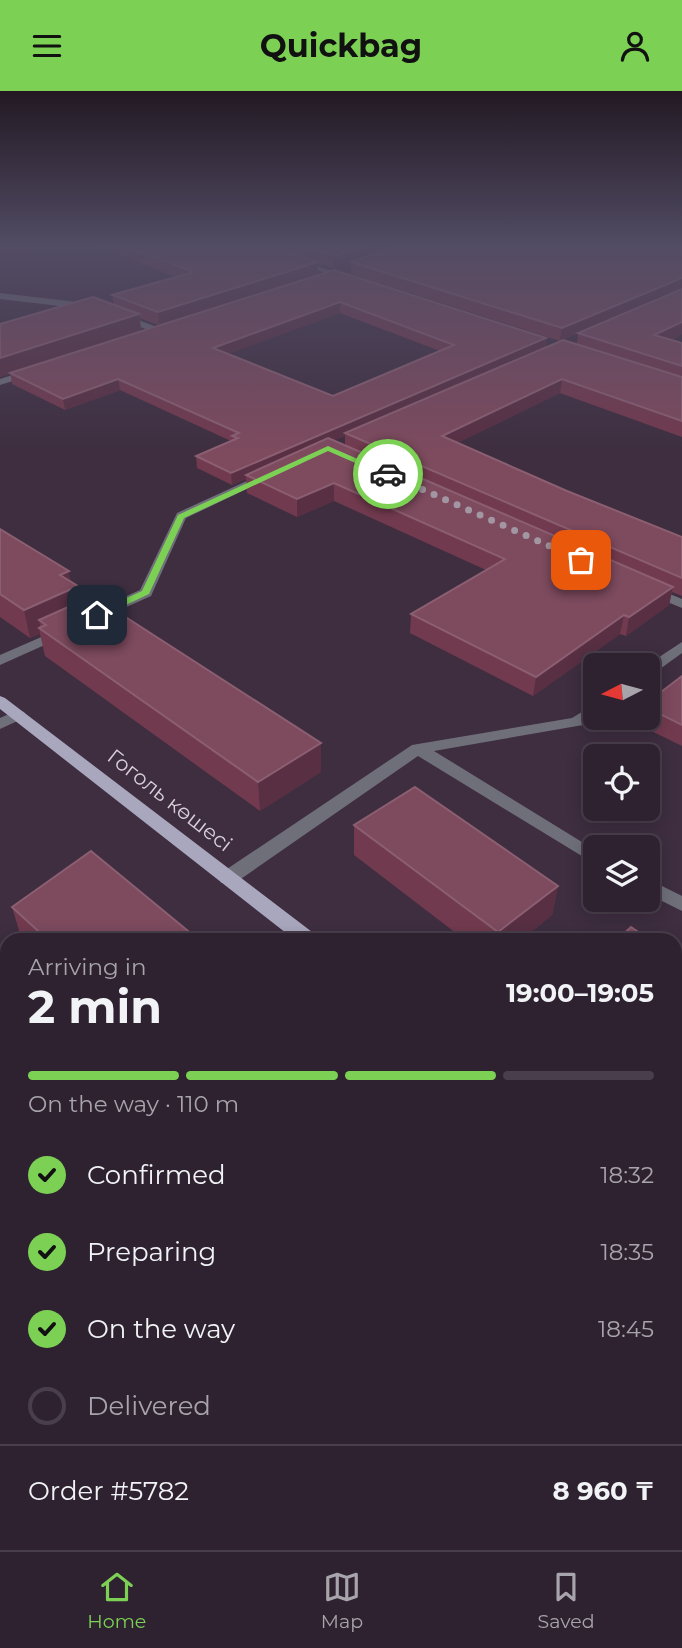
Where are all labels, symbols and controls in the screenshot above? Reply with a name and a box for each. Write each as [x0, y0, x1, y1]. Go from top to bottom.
text: Quickbag [260, 26, 422, 65]
icon: menu [28, 27, 66, 65]
icon: person [616, 27, 654, 65]
courier [353, 439, 423, 509]
icon: car [369, 455, 407, 493]
pin [551, 530, 611, 590]
icon: bag [562, 541, 600, 579]
pin [67, 585, 127, 645]
icon: home [78, 596, 116, 634]
north arrow [583, 653, 660, 730]
map controls [583, 653, 660, 912]
street label: Гоголь көшесі [103, 744, 237, 856]
button: locate [583, 744, 660, 821]
button: layers [583, 835, 660, 912]
text: Arriving in [28, 953, 147, 981]
text: 19:00–19:05 [506, 977, 654, 1009]
text: 2 min [28, 978, 162, 1035]
text: On the way · 110 m [28, 1090, 239, 1118]
icon: check [28, 1156, 66, 1194]
text: Confirmed [87, 1159, 226, 1191]
text: 18:32 [600, 1161, 654, 1189]
icon: check [28, 1233, 66, 1271]
text: Preparing [87, 1236, 216, 1268]
text: 18:35 [600, 1238, 654, 1266]
icon: check [28, 1310, 66, 1348]
text: On the way [87, 1313, 235, 1345]
text: 18:45 [598, 1315, 654, 1343]
text: Delivered [87, 1390, 211, 1422]
text: Order #5782 [28, 1475, 189, 1507]
text: 8 960 ₸ [552, 1475, 654, 1507]
tab: Home [87, 1568, 146, 1633]
tab: Map [321, 1568, 363, 1633]
tab: Saved [538, 1568, 595, 1633]

